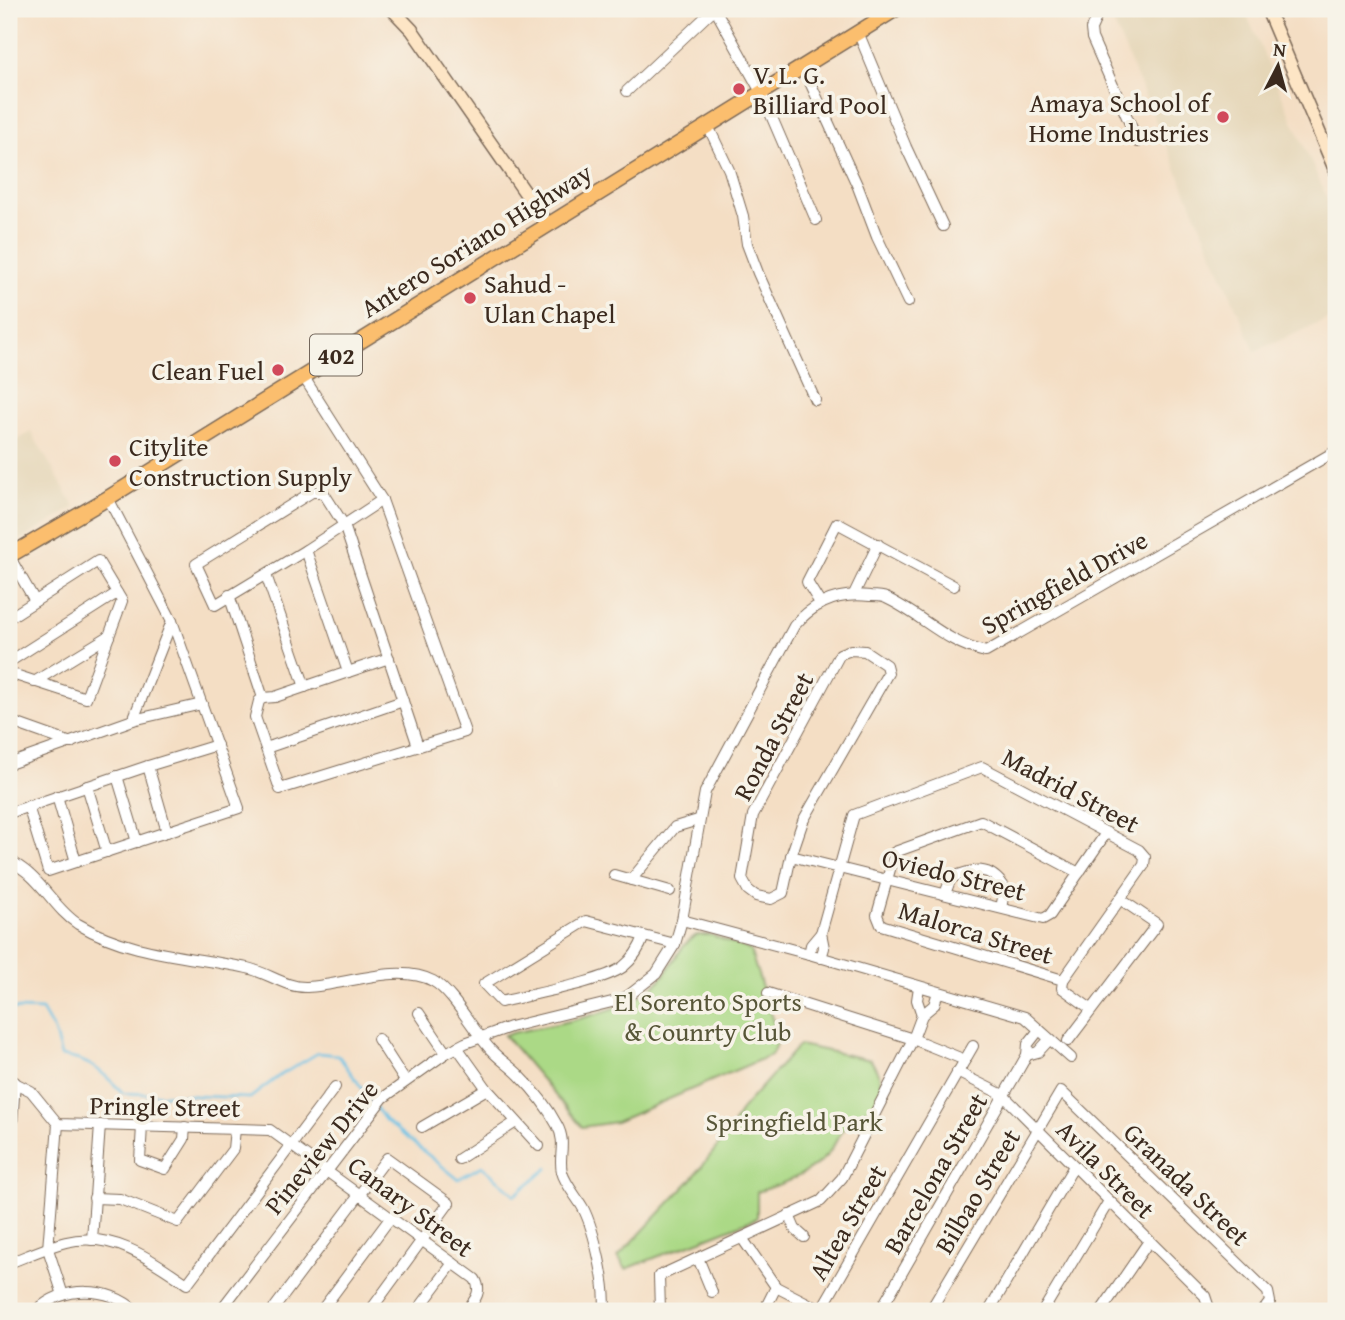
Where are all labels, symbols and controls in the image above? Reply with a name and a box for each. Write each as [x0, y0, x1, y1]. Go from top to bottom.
north arrow [1244, 32, 1314, 102]
text: N [1272, 35, 1288, 64]
place label: V. L. G. Billiard Pool [753, 55, 887, 124]
marker: V. L. G. Billiard Pool [731, 81, 747, 97]
place label: Amaya School of Home Industries [1029, 83, 1212, 152]
marker: Amaya School of Home Industries [1215, 109, 1231, 125]
street label: Antero Soriano Highway [353, 153, 599, 327]
place label: Sahud - Ulan Chapel [484, 264, 616, 333]
marker: Sahud - Ulan Chapel [462, 290, 478, 306]
road number: 402 [310, 334, 362, 376]
place label: Clean Fuel [152, 351, 264, 390]
marker: Clean Fuel [270, 362, 286, 378]
place label: Citylite Construction Supply [129, 427, 352, 496]
marker: Citylite Construction Supply [107, 453, 123, 469]
street label: Springfield Drive [973, 520, 1155, 644]
street label: Ronda Street [723, 665, 823, 807]
street label: Madrid Street [995, 737, 1147, 843]
street label: Oviedo Street [878, 837, 1030, 911]
street label: Malorca Street [894, 890, 1058, 974]
park label: El Sorento Sports & Counrty Club [614, 982, 802, 1051]
street label: Pineview Drive [255, 1071, 387, 1223]
street label: Pringle Street [89, 1085, 241, 1127]
street label: Barcelona Street [873, 1085, 997, 1261]
park label: Springfield Park [705, 1102, 883, 1141]
street label: Avila Street [1048, 1111, 1164, 1227]
street label: Granada Street [1115, 1113, 1259, 1255]
street label: Bilbao Street [924, 1121, 1030, 1261]
street label: Canary Street [340, 1146, 482, 1266]
street label: Altea Street [798, 1157, 896, 1287]

